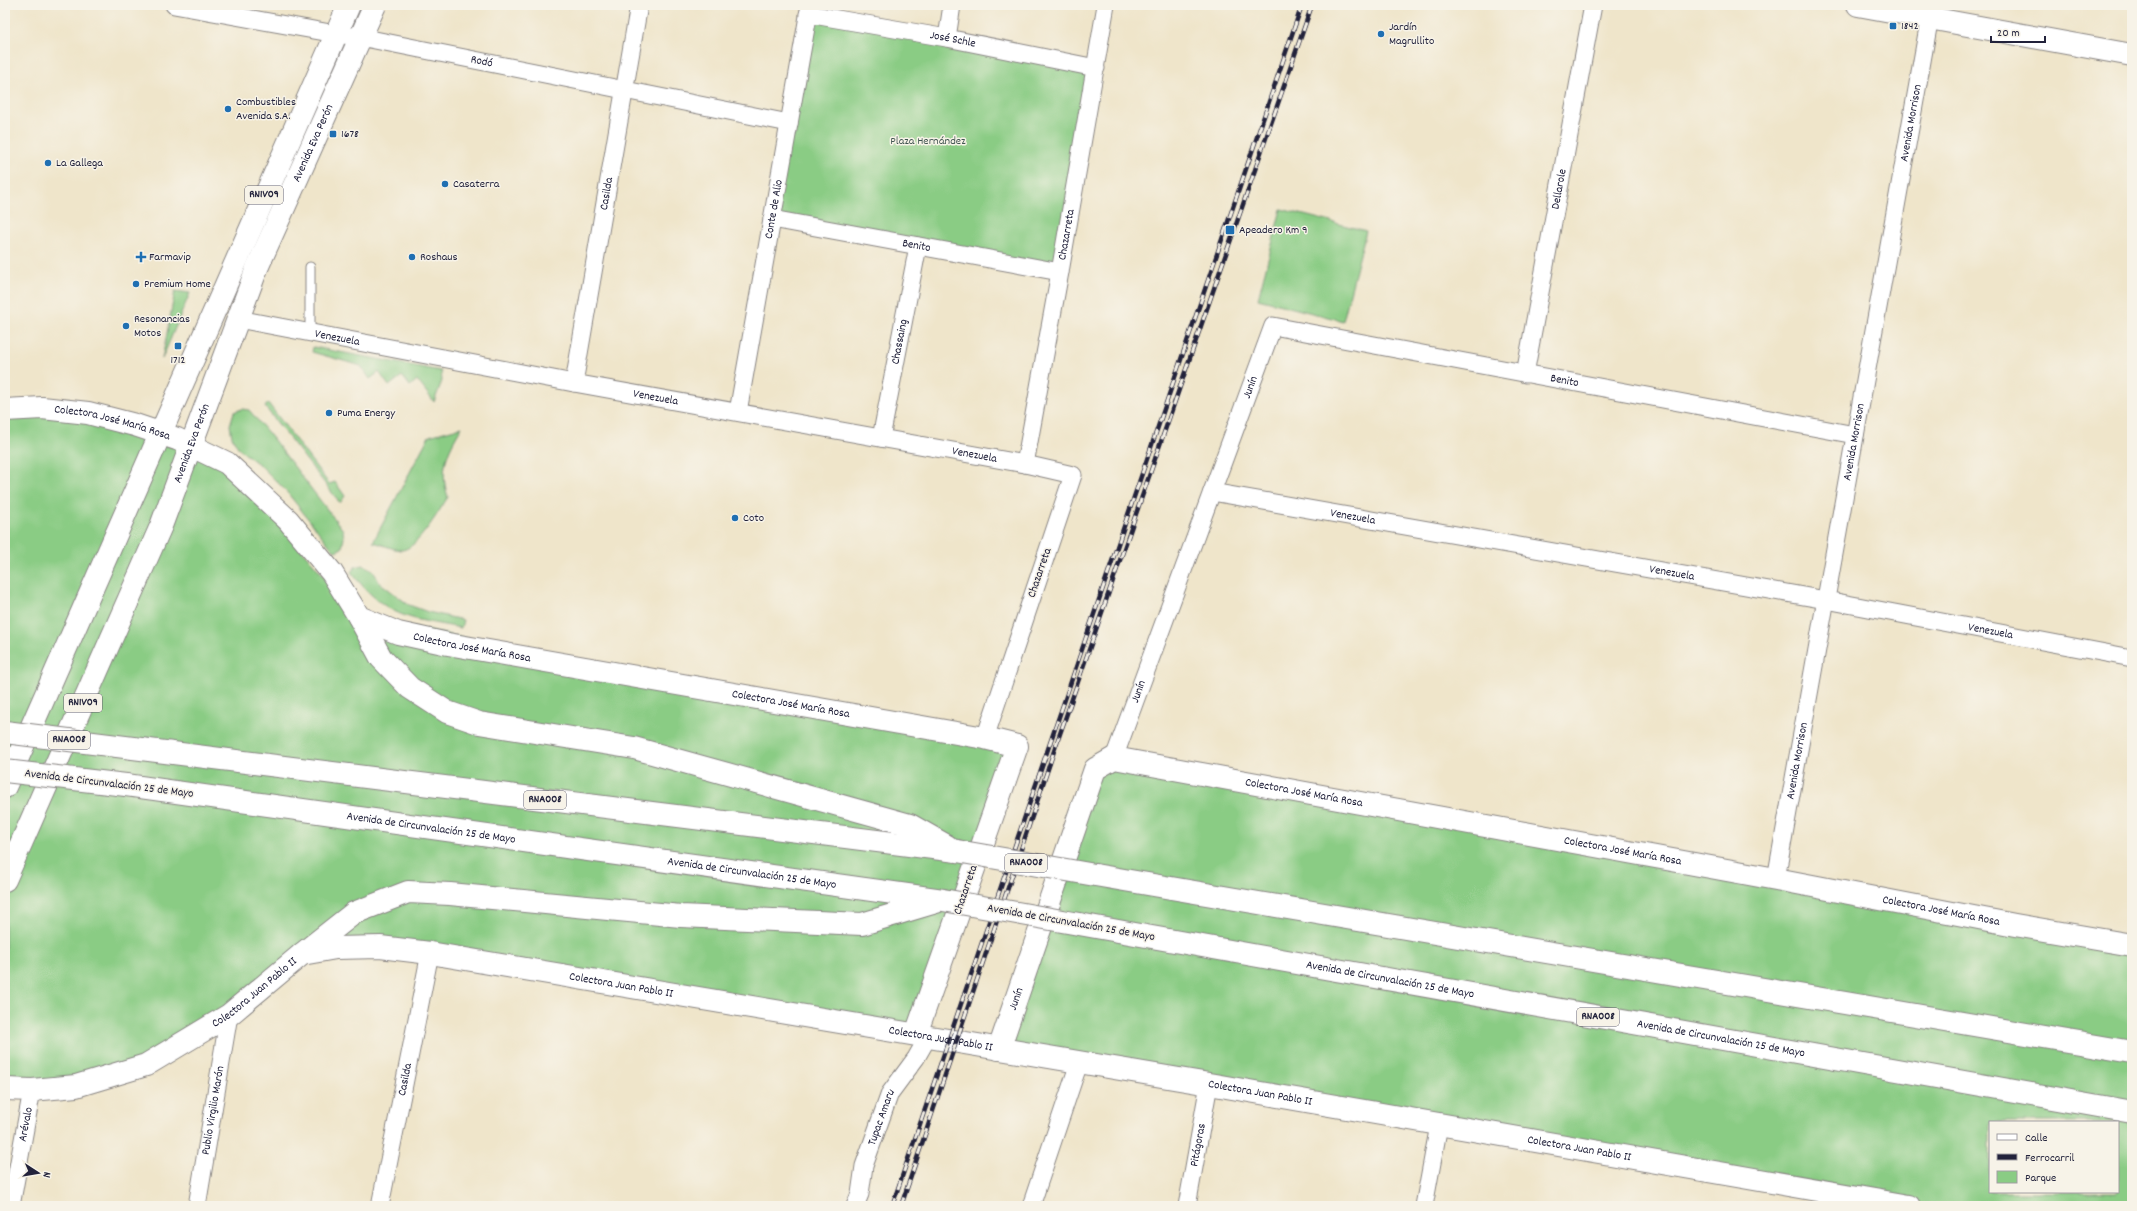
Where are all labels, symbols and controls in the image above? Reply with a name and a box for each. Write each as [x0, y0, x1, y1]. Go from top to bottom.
place label: 1842 [1901, 18, 1919, 35]
scale bar [1991, 18, 2045, 44]
place label: Jardín Magrullito [1389, 19, 1434, 50]
marker: 1842 [1888, 21, 1898, 31]
text: 20 m [1997, 25, 2020, 42]
street label: José Schle [929, 27, 977, 52]
marker: Jardín Magrullito [1376, 29, 1386, 39]
street label: Rodó [469, 51, 494, 72]
street label: Avenida Morrison [1896, 83, 1926, 163]
place label: Combustibles Avenida S.A. [236, 94, 296, 125]
street label: Avenida Eva Perón [288, 101, 338, 185]
marker: Combustibles Avenida S.A. [223, 104, 233, 114]
place label: 1678 [341, 126, 359, 143]
marker: 1678 [328, 129, 338, 139]
park label: Plaza Hernández [890, 133, 966, 150]
place label: La Gallega [56, 155, 103, 172]
marker: La Gallega [43, 158, 53, 168]
street label: Dellarole [1547, 168, 1571, 211]
place label: Casaterra [453, 176, 500, 193]
street label: Casilda [595, 176, 618, 211]
street label: Conte de Alio [760, 178, 787, 240]
marker: Casaterra [440, 179, 450, 189]
road number: RN1V09 [245, 186, 283, 204]
street label: Chazarreta [1054, 208, 1079, 262]
place label: Apeadero Km 9 [1239, 222, 1307, 239]
marker: Apeadero Km 9 [1224, 224, 1236, 236]
street label: Benito [901, 235, 932, 257]
place label: Farmavip [149, 249, 191, 266]
place label: Roshaus [420, 249, 458, 266]
marker: Farmavip [136, 252, 146, 262]
marker: Roshaus [407, 252, 417, 262]
place label: Premium Home [144, 276, 211, 293]
marker: Premium Home [131, 279, 141, 289]
place label: Resonancias Motos [134, 311, 190, 342]
street label: Chassaing [887, 318, 912, 366]
marker: Resonancias Motos [121, 321, 131, 331]
street label: Venezuela [313, 325, 361, 351]
marker: 1712 [173, 341, 183, 351]
place label: 1712 [170, 352, 186, 369]
street label: Benito [1549, 370, 1580, 392]
street label: Junín [1239, 373, 1263, 401]
street label: Venezuela [632, 385, 680, 410]
street label: Colectora José María Rosa [53, 401, 173, 445]
street label: Avenida Eva Perón [169, 401, 214, 486]
street label: Avenida Morrison [1839, 402, 1869, 482]
place label: Puma Energy [337, 405, 396, 422]
marker: Puma Energy [324, 408, 334, 418]
street label: Venezuela [951, 443, 999, 467]
street label: Venezuela [1329, 504, 1377, 529]
place label: Coto [743, 510, 764, 527]
marker: Coto [730, 513, 740, 523]
street label: Chazarreta [1024, 546, 1057, 600]
street label: Venezuela [1648, 561, 1696, 585]
street label: Venezuela [1967, 619, 2015, 644]
street label: Colectora José María Rosa [411, 628, 532, 667]
street label: Junín [1127, 677, 1151, 705]
street label: Colectora José María Rosa [731, 685, 851, 723]
road number: RN1V09 [64, 694, 102, 712]
street label: Avenida Morrison [1782, 720, 1812, 801]
road number: RNA008 [48, 731, 90, 749]
street label: Avenida de Circunvalación 25 de Mayo [24, 765, 194, 803]
street label: Colectora José María Rosa [1244, 774, 1364, 812]
road number: RNA008 [524, 791, 566, 809]
street label: Avenida de Circunvalación 25 de Mayo [345, 808, 517, 848]
street label: Colectora José María Rosa [1562, 832, 1683, 870]
street label: Avenida de Circunvalación 25 de Mayo [666, 853, 837, 893]
road number: RNA008 [1005, 854, 1047, 872]
street label: Chazarreta [950, 863, 983, 917]
street label: Colectora José María Rosa [1881, 891, 2002, 930]
street label: Avenida de Circunvalación 25 de Mayo [986, 900, 1156, 946]
street label: Colectora Juan Pablo II [209, 953, 301, 1032]
street label: Avenida de Circunvalación 25 de Mayo [1305, 956, 1475, 1003]
street label: Colectora Juan Pablo II [568, 968, 675, 1002]
street label: Junín [1004, 985, 1028, 1012]
road number: RNA008 [1577, 1008, 1619, 1026]
street label: Avenida de Circunvalación 25 de Mayo [1635, 1015, 1806, 1062]
street label: Colectora Juan Pablo II [887, 1022, 994, 1056]
street label: Casilda [393, 1061, 417, 1097]
street label: Publio Virgilio Marón [197, 1064, 229, 1156]
street label: Colectora Juan Pablo II [1207, 1076, 1314, 1110]
street label: Tupac Amaru [863, 1085, 899, 1148]
street label: Arévalo [14, 1106, 37, 1143]
legend [1989, 1121, 2119, 1193]
street label: Pitágoras [1186, 1122, 1210, 1168]
text: Calle [2025, 1130, 2048, 1147]
street label: Colectora Juan Pablo II [1526, 1131, 1633, 1166]
text: Ferrocarril [2025, 1150, 2074, 1167]
north arrow [18, 1153, 58, 1193]
text: N [37, 1170, 54, 1180]
text: Parque [2025, 1170, 2056, 1187]

